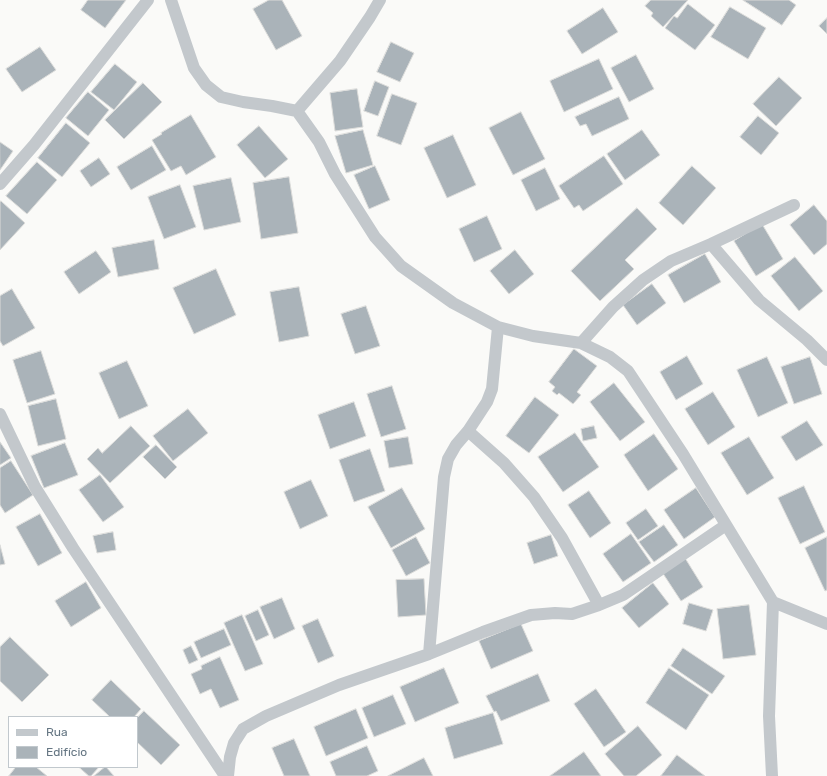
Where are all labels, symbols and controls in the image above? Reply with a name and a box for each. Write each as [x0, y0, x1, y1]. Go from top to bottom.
legend [8, 716, 138, 768]
text: Rua [46, 725, 68, 739]
text: Edifício [46, 745, 87, 759]

